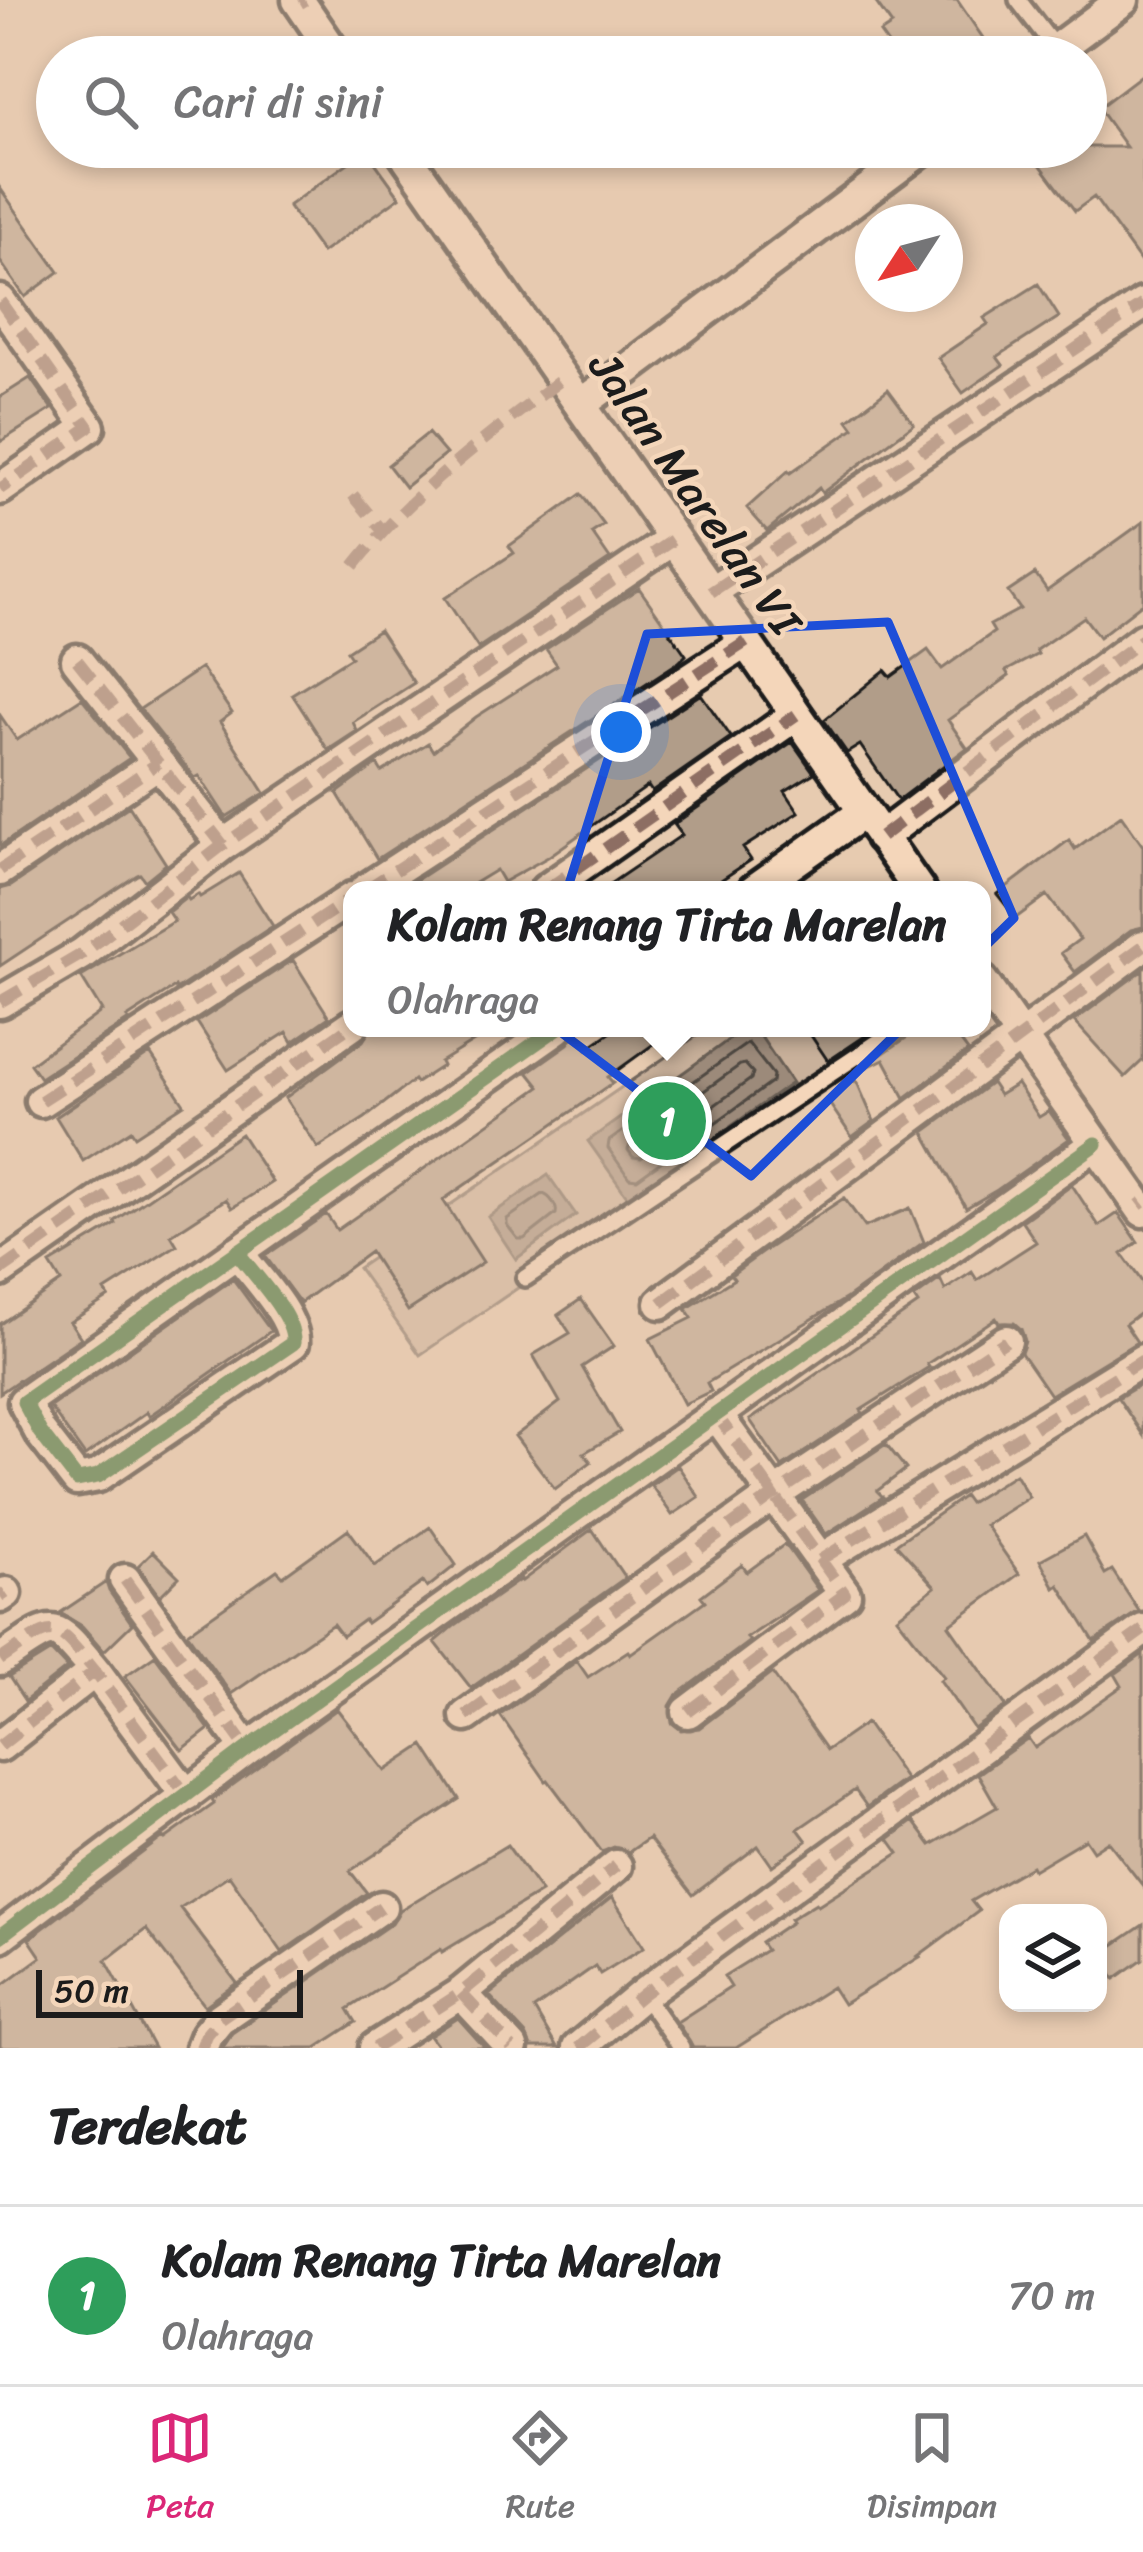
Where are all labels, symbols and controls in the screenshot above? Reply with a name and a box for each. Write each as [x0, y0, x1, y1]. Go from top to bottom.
search box [36, 36, 1107, 168]
text: Cari di sini [174, 62, 383, 142]
icon: search [78, 69, 144, 135]
north arrow [855, 204, 963, 312]
street label: Jalan Marelan VI [566, 332, 825, 656]
your location [591, 702, 651, 762]
popup [343, 881, 991, 1037]
text: Kolam Renang Tirta Marelan [388, 885, 946, 965]
text: Olahraga [388, 965, 539, 1034]
pin: 1 [628, 1076, 706, 1166]
map controls [999, 1904, 1107, 2012]
button: layers [999, 1904, 1107, 2012]
text: 50 m [54, 1962, 129, 2020]
scale bar [36, 1964, 303, 2017]
text: Terdekat [48, 2081, 247, 2171]
text: Kolam Renang Tirta Marelan [162, 2221, 721, 2301]
text: 1 [79, 2261, 95, 2330]
text: 70 m [1008, 2261, 1095, 2330]
text: Olahraga [162, 2301, 313, 2370]
tab: Peta [146, 2405, 214, 2535]
tab: Rute [506, 2405, 575, 2535]
tab: Disimpan [867, 2405, 997, 2535]

